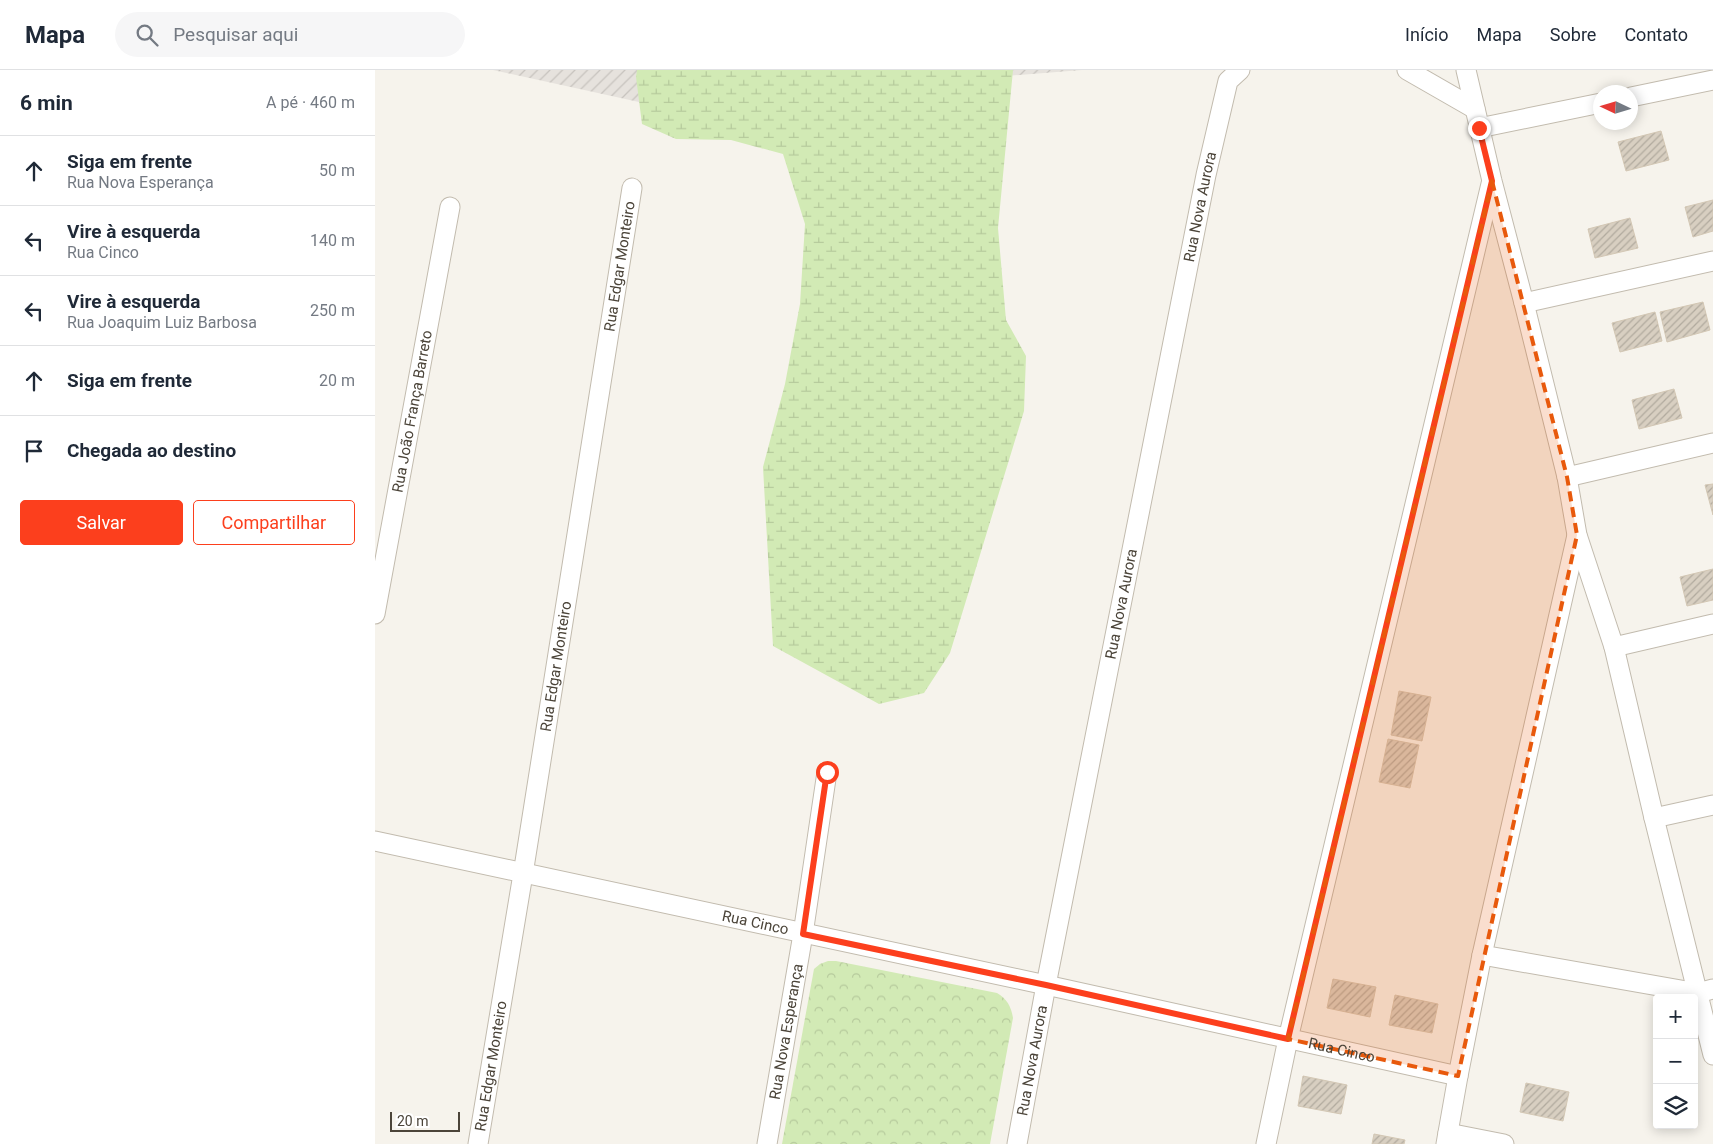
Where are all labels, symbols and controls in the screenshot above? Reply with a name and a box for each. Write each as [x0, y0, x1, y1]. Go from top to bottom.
search box [115, 12, 465, 57]
text: Mapa [25, 21, 85, 49]
icon: search [133, 21, 161, 49]
text: Pesquisar aqui [173, 23, 298, 46]
text: Início [1405, 24, 1448, 45]
text: Mapa [1476, 24, 1522, 45]
text: Sobre [1550, 24, 1596, 45]
text: Contato [1624, 24, 1688, 45]
north arrow [1593, 85, 1638, 130]
text: 6 min [20, 91, 73, 115]
text: A pé · 460 m [266, 93, 355, 112]
route end [1468, 117, 1491, 140]
text: Siga em frente [67, 150, 192, 173]
street label: Rua Nova Aurora [1180, 150, 1220, 263]
icon: ahead [20, 157, 48, 185]
text: 50 m [319, 161, 355, 180]
text: Rua Nova Esperança [67, 173, 214, 192]
street label: Rua Edgar Monteiro [600, 200, 639, 333]
text: Vire à esquerda [67, 220, 200, 243]
icon: left [20, 227, 48, 255]
text: 140 m [310, 231, 355, 250]
text: Rua Cinco [67, 243, 139, 262]
text: Vire à esquerda [67, 290, 200, 313]
icon: left [20, 297, 48, 325]
text: 250 m [310, 301, 355, 320]
text: Rua Joaquim Luiz Barbosa [67, 313, 257, 332]
street label: Rua João França Barreto [389, 329, 436, 494]
icon: ahead [20, 367, 48, 395]
text: Siga em frente [67, 369, 192, 392]
text: 20 m [319, 371, 355, 390]
icon: arrive [20, 437, 48, 465]
text: Chegada ao destino [67, 439, 236, 462]
button: Salvar [20, 500, 183, 545]
button: Compartilhar [193, 500, 355, 545]
street label: Rua Nova Aurora [1102, 547, 1141, 661]
street label: Rua Edgar Monteiro [537, 600, 575, 733]
route start [816, 761, 839, 784]
street label: Rua Cinco [720, 907, 790, 939]
street label: Rua Nova Esperança [766, 962, 807, 1101]
map controls [1653, 994, 1698, 1129]
button: + [1653, 994, 1698, 1039]
street label: Rua Edgar Monteiro [471, 1000, 511, 1133]
street label: Rua Nova Aurora [1013, 1004, 1051, 1117]
street label: Rua Cinco [1307, 1034, 1377, 1066]
button: − [1653, 1039, 1698, 1084]
button: layers [1653, 1084, 1698, 1129]
scale bar [390, 1109, 460, 1132]
text: 20 m [397, 1113, 429, 1129]

